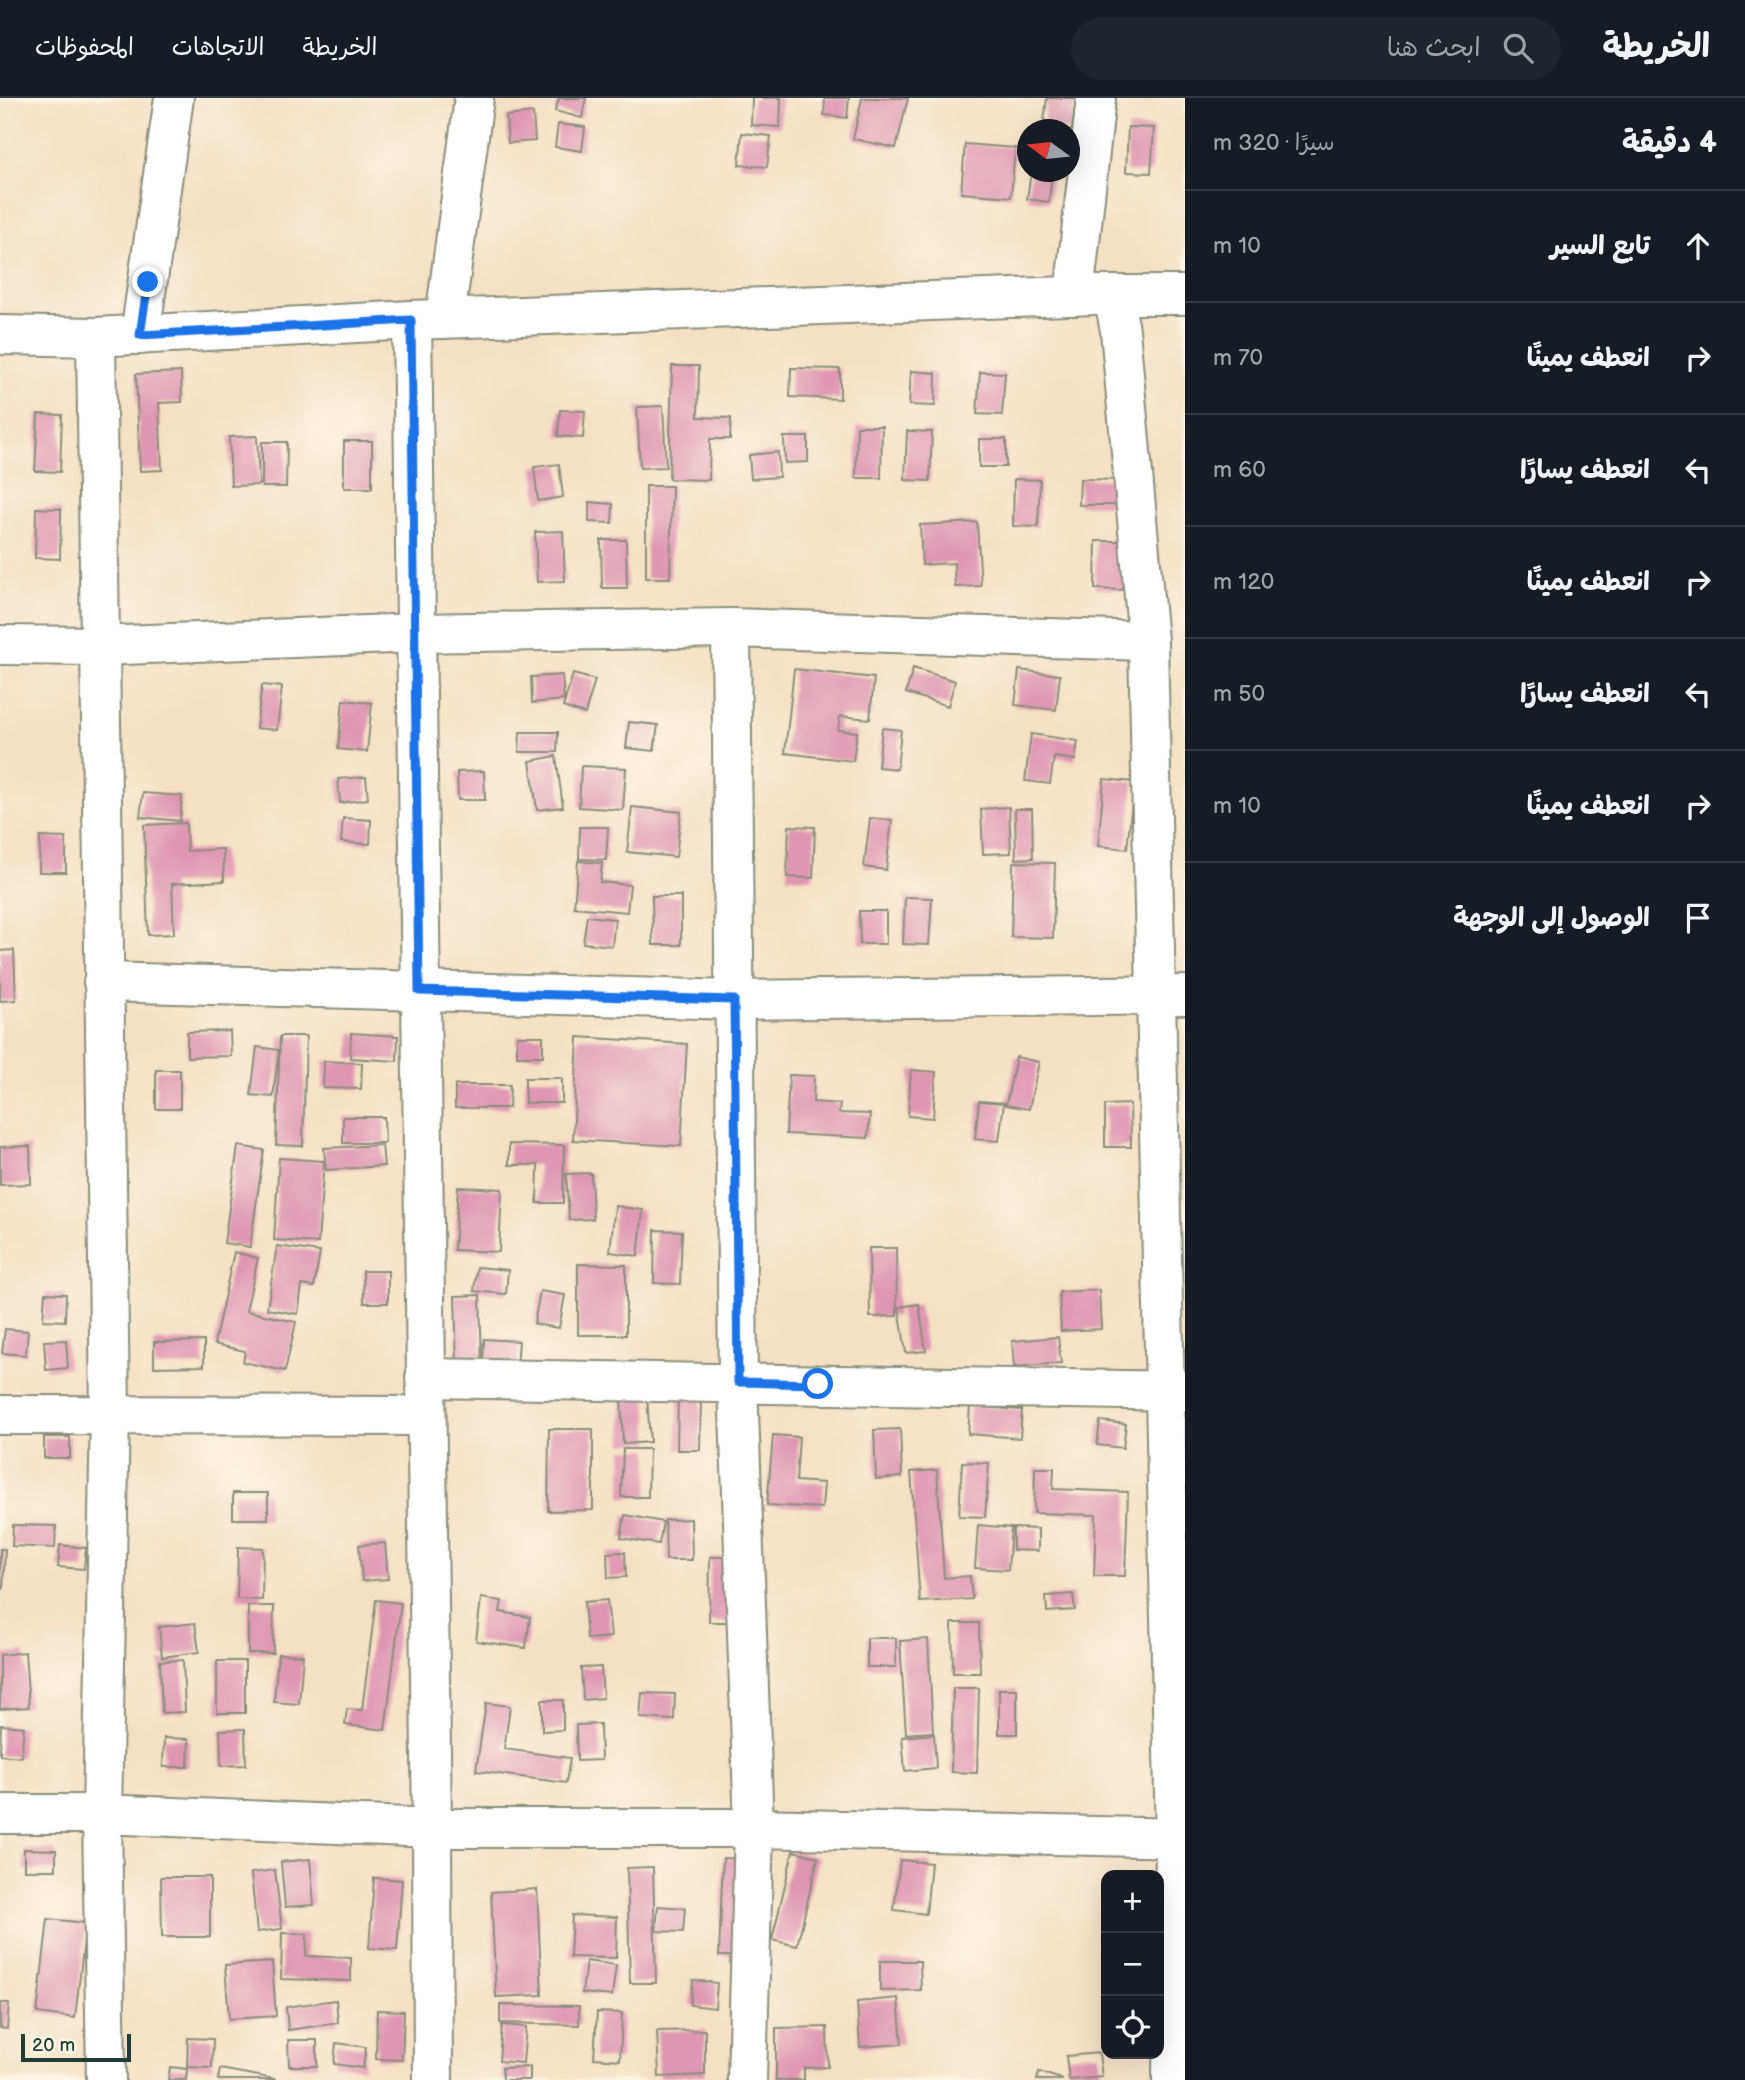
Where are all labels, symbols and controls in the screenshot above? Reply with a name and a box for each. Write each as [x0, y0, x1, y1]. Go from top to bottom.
search box [1071, 17, 1561, 80]
text: الخريطة [1603, 27, 1710, 67]
icon: search [1499, 29, 1537, 67]
text: المحفوظات [35, 33, 134, 62]
text: الاتجاهات [172, 33, 265, 62]
text: الخريطة [303, 33, 377, 62]
text: ابحث هنا [1387, 33, 1481, 64]
north arrow [1017, 119, 1080, 182]
text: 4 دقيقة [1622, 125, 1717, 161]
text: سيرًا · 320 m [1213, 129, 1335, 157]
icon: ahead [1679, 227, 1717, 265]
text: تابع السير [1550, 231, 1650, 262]
text: 10 m [1213, 232, 1261, 260]
route end [132, 266, 163, 297]
icon: right [1679, 339, 1717, 377]
text: انعطف يمينًا [1527, 343, 1650, 374]
text: 70 m [1213, 344, 1263, 372]
icon: left [1679, 451, 1717, 489]
text: انعطف يسارًا [1520, 455, 1650, 486]
text: 60 m [1213, 456, 1266, 484]
icon: right [1679, 563, 1717, 601]
text: انعطف يمينًا [1527, 567, 1650, 598]
text: 120 m [1213, 568, 1274, 596]
icon: left [1679, 675, 1717, 713]
text: انعطف يسارًا [1520, 679, 1650, 710]
text: 50 m [1213, 680, 1265, 708]
icon: right [1679, 787, 1717, 825]
text: انعطف يمينًا [1527, 791, 1650, 822]
text: 10 m [1213, 792, 1261, 820]
icon: arrive [1679, 899, 1717, 937]
text: الوصول إلى الوجهة [1453, 903, 1650, 934]
route start [802, 1368, 833, 1399]
map controls [1101, 1870, 1164, 2059]
button: + [1101, 1870, 1164, 1933]
button: − [1101, 1933, 1164, 1996]
button: locate [1101, 1996, 1164, 2059]
scale bar [21, 2031, 131, 2063]
text: 20 m [32, 2034, 75, 2057]

